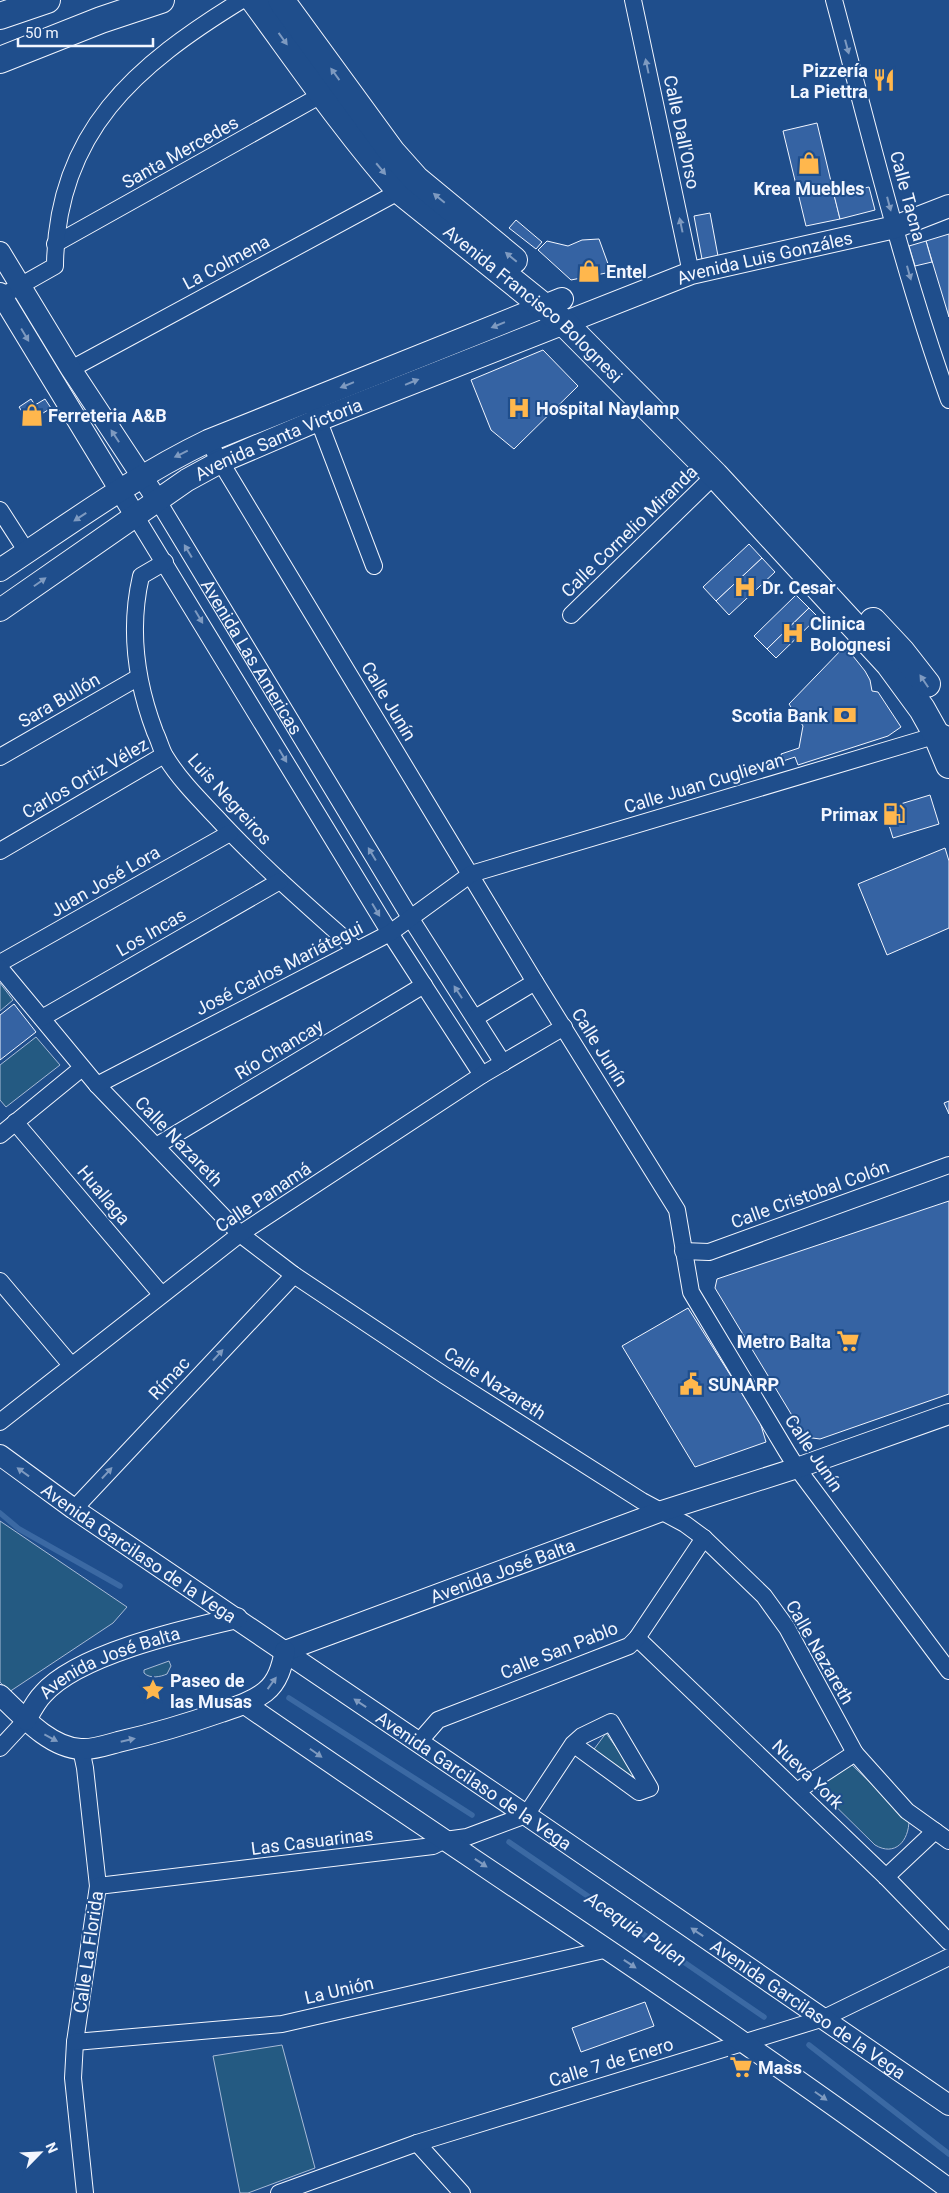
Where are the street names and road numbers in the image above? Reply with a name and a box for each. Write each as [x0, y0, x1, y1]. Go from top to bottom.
street label: Calle Dall'Orso [660, 73, 704, 191]
street label: Santa Mercedes [118, 111, 242, 193]
street label: Calle Tacna [886, 149, 930, 243]
street label: Avenida Francisco Bolognesi [440, 220, 627, 386]
street label: Avenida Luis Gonzáles [673, 226, 854, 288]
street label: La Colmena [179, 230, 273, 294]
street label: Avenida Santa Victoria [191, 393, 365, 484]
street label: Calle Cornelio Miranda [557, 461, 701, 601]
street label: Avenida Las Americas [197, 575, 307, 738]
street label: Calle Junín [357, 658, 421, 744]
street label: Sara Bullón [15, 668, 103, 732]
street label: Carlos Ortiz Vélez [18, 733, 152, 823]
street label: Luis Negreiros [184, 749, 276, 849]
street label: Calle Juan Cuglievan [621, 749, 787, 817]
street label: Juan José Lora [46, 841, 164, 921]
street label: Los Incas [112, 904, 190, 960]
street label: José Carlos Mariátegui [192, 917, 366, 1019]
street label: Calle Junín [568, 1004, 632, 1090]
street label: Río Chancay [231, 1014, 327, 1084]
street label: Calle Nazareth [131, 1092, 227, 1190]
street label: Calle Cristobal Colón [728, 1156, 892, 1232]
street label: Calle Panamá [211, 1157, 315, 1237]
street label: Huallaga [73, 1161, 135, 1229]
street label: Calle Nazareth [440, 1342, 550, 1424]
street label: Rímac [144, 1352, 194, 1404]
street label: Calle Junín [781, 1410, 847, 1496]
street label: Avenida Garcilaso de la Vega [38, 1478, 241, 1627]
street label: Avenida José Balta [427, 1534, 578, 1607]
street label: Calle Nazareth [782, 1596, 858, 1708]
street label: Calle San Pablo [497, 1617, 621, 1683]
street label: Avenida José Balta [34, 1622, 182, 1702]
street label: Avenida Garcilaso de la Vega [373, 1706, 576, 1854]
street label: Nueva York [768, 1735, 849, 1814]
street label: Las Casuarinas [250, 1823, 374, 1859]
street label: Calle La Florida [69, 1890, 107, 2014]
street label: Avenida Garcilaso de la Vega [707, 1935, 910, 2083]
street label: La Unión [302, 1972, 376, 2008]
street label: Calle 7 de Enero [546, 2033, 676, 2091]

